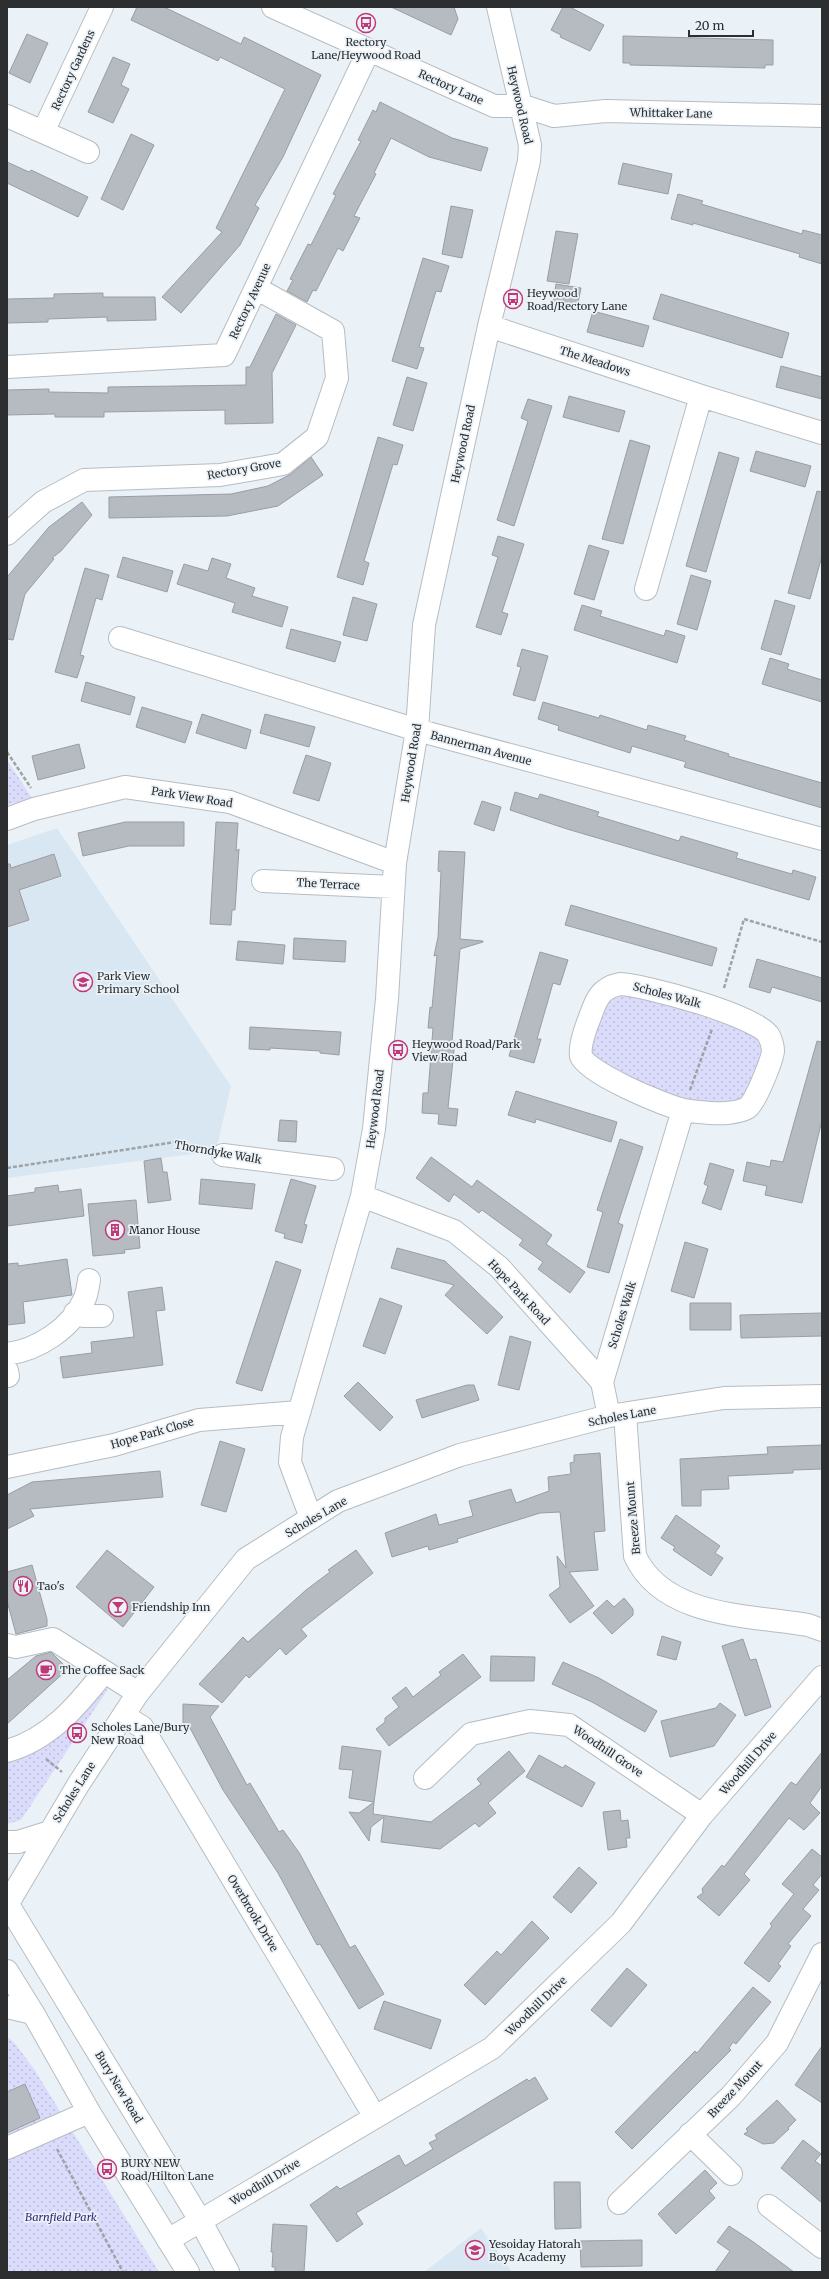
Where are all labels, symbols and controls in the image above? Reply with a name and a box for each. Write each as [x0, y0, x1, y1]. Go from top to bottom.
bus stop icon: Rectory Lane/Heywood Road [355, 12, 377, 34]
scale bar [689, 12, 753, 38]
text: 20 m [695, 18, 724, 33]
street label: Rectory Gardens [48, 27, 98, 113]
place label: Rectory Lane/Heywood Road [311, 35, 421, 62]
street label: Heywood Road [504, 65, 536, 146]
street label: Rectory Lane [416, 66, 486, 108]
street label: Whittaker Lane [629, 105, 713, 121]
street label: Rectory Avenue [226, 261, 274, 341]
place label: Heywood Road/Rectory Lane [527, 286, 628, 313]
bus stop icon: Heywood Road/Rectory Lane [502, 288, 524, 310]
street label: The Meadows [558, 343, 632, 379]
street label: Heywood Road [448, 403, 478, 484]
street label: Rectory Grove [206, 456, 282, 482]
street label: Heywood Road [398, 722, 424, 804]
street label: Bannerman Avenue [429, 728, 533, 768]
street label: Park View Road [150, 784, 234, 810]
street label: The Terrace [296, 875, 360, 893]
place label: Park View Primary School [97, 969, 180, 996]
school or university icon: Park View Primary School [72, 971, 94, 993]
street label: Scholes Walk [631, 979, 703, 1011]
place label: Heywood Road/Park View Road [411, 1037, 520, 1064]
bus stop icon: Heywood Road/Park View Road [387, 1039, 409, 1061]
street label: Heywood Road [363, 1068, 387, 1149]
street label: Thorndyke Walk [173, 1137, 263, 1167]
building icon: Manor House [104, 1219, 126, 1241]
place label: Manor House [129, 1223, 200, 1237]
street label: Hope Park Road [485, 1256, 553, 1328]
street label: Scholes Walk [605, 1280, 639, 1350]
street label: Scholes Lane [587, 1402, 657, 1429]
street label: Hope Park Close [109, 1414, 195, 1452]
street label: Breeze Mount [623, 1480, 643, 1555]
street label: Scholes Lane [283, 1494, 350, 1540]
restaurant icon: Tao's [12, 1575, 34, 1597]
place label: Tao's [37, 1579, 64, 1593]
bar icon: Friendship Inn [107, 1596, 129, 1618]
place label: Friendship Inn [132, 1600, 211, 1614]
cafe icon: The Coffee Sack [35, 1659, 57, 1681]
place label: The Coffee Sack [60, 1663, 144, 1677]
place label: Scholes Lane/Bury New Road [91, 1720, 190, 1747]
bus stop icon: Scholes Lane/Bury New Road [66, 1722, 88, 1744]
street label: Woodhill Grove [569, 1722, 646, 1780]
street label: Woodhill Drive [716, 1728, 779, 1798]
street label: Scholes Lane [50, 1759, 98, 1825]
street label: Overbrook Drive [225, 1872, 282, 1954]
street label: Woodhill Drive [502, 1973, 570, 2039]
street label: Bury New Road [92, 2049, 146, 2126]
street label: Breeze Mount [705, 2057, 766, 2121]
street label: Woodhill Drive [227, 2155, 303, 2209]
place label: BURY NEW Road/Hilton Lane [121, 2156, 214, 2183]
bus stop icon: BURY NEW Road/Hilton Lane [96, 2158, 118, 2180]
park label: Barnfield Park [25, 2210, 97, 2224]
place label: Yesoiday Hatorah Boys Academy [488, 2237, 581, 2264]
school or university icon: Yesoiday Hatorah Boys Academy [464, 2239, 486, 2261]

